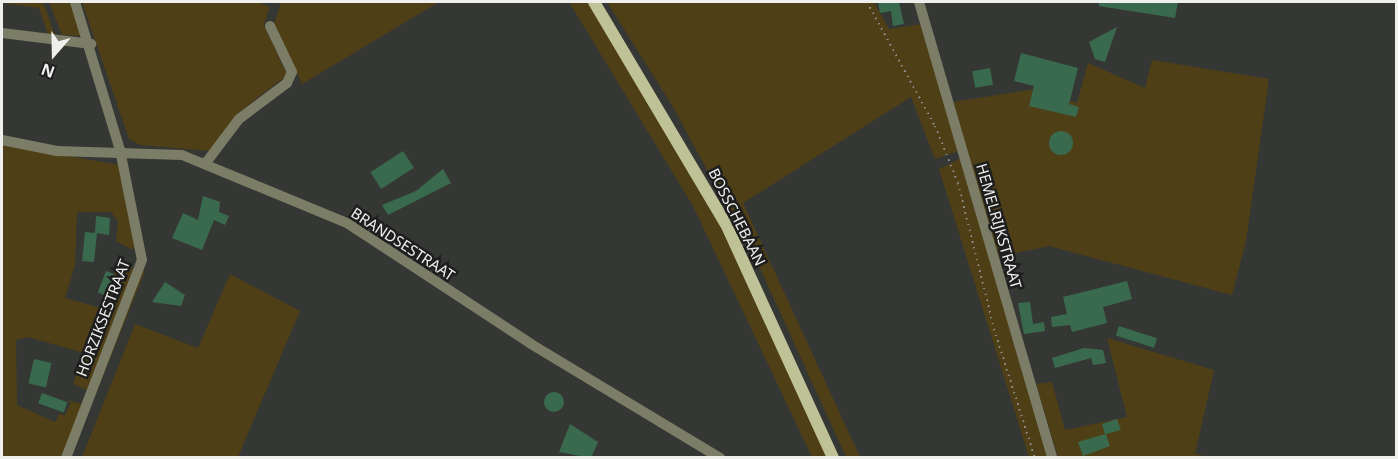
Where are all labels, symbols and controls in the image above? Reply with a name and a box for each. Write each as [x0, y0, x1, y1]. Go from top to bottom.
north arrow [24, 24, 84, 84]
text: N [38, 58, 58, 83]
street label: HEMELRIJKSTRAAT [973, 161, 1025, 291]
street label: BOSSCHEBAAN [705, 165, 769, 269]
street label: BRANDSESTRAAT [348, 204, 458, 284]
street label: HORZIKSESTRAAT [72, 257, 134, 379]

